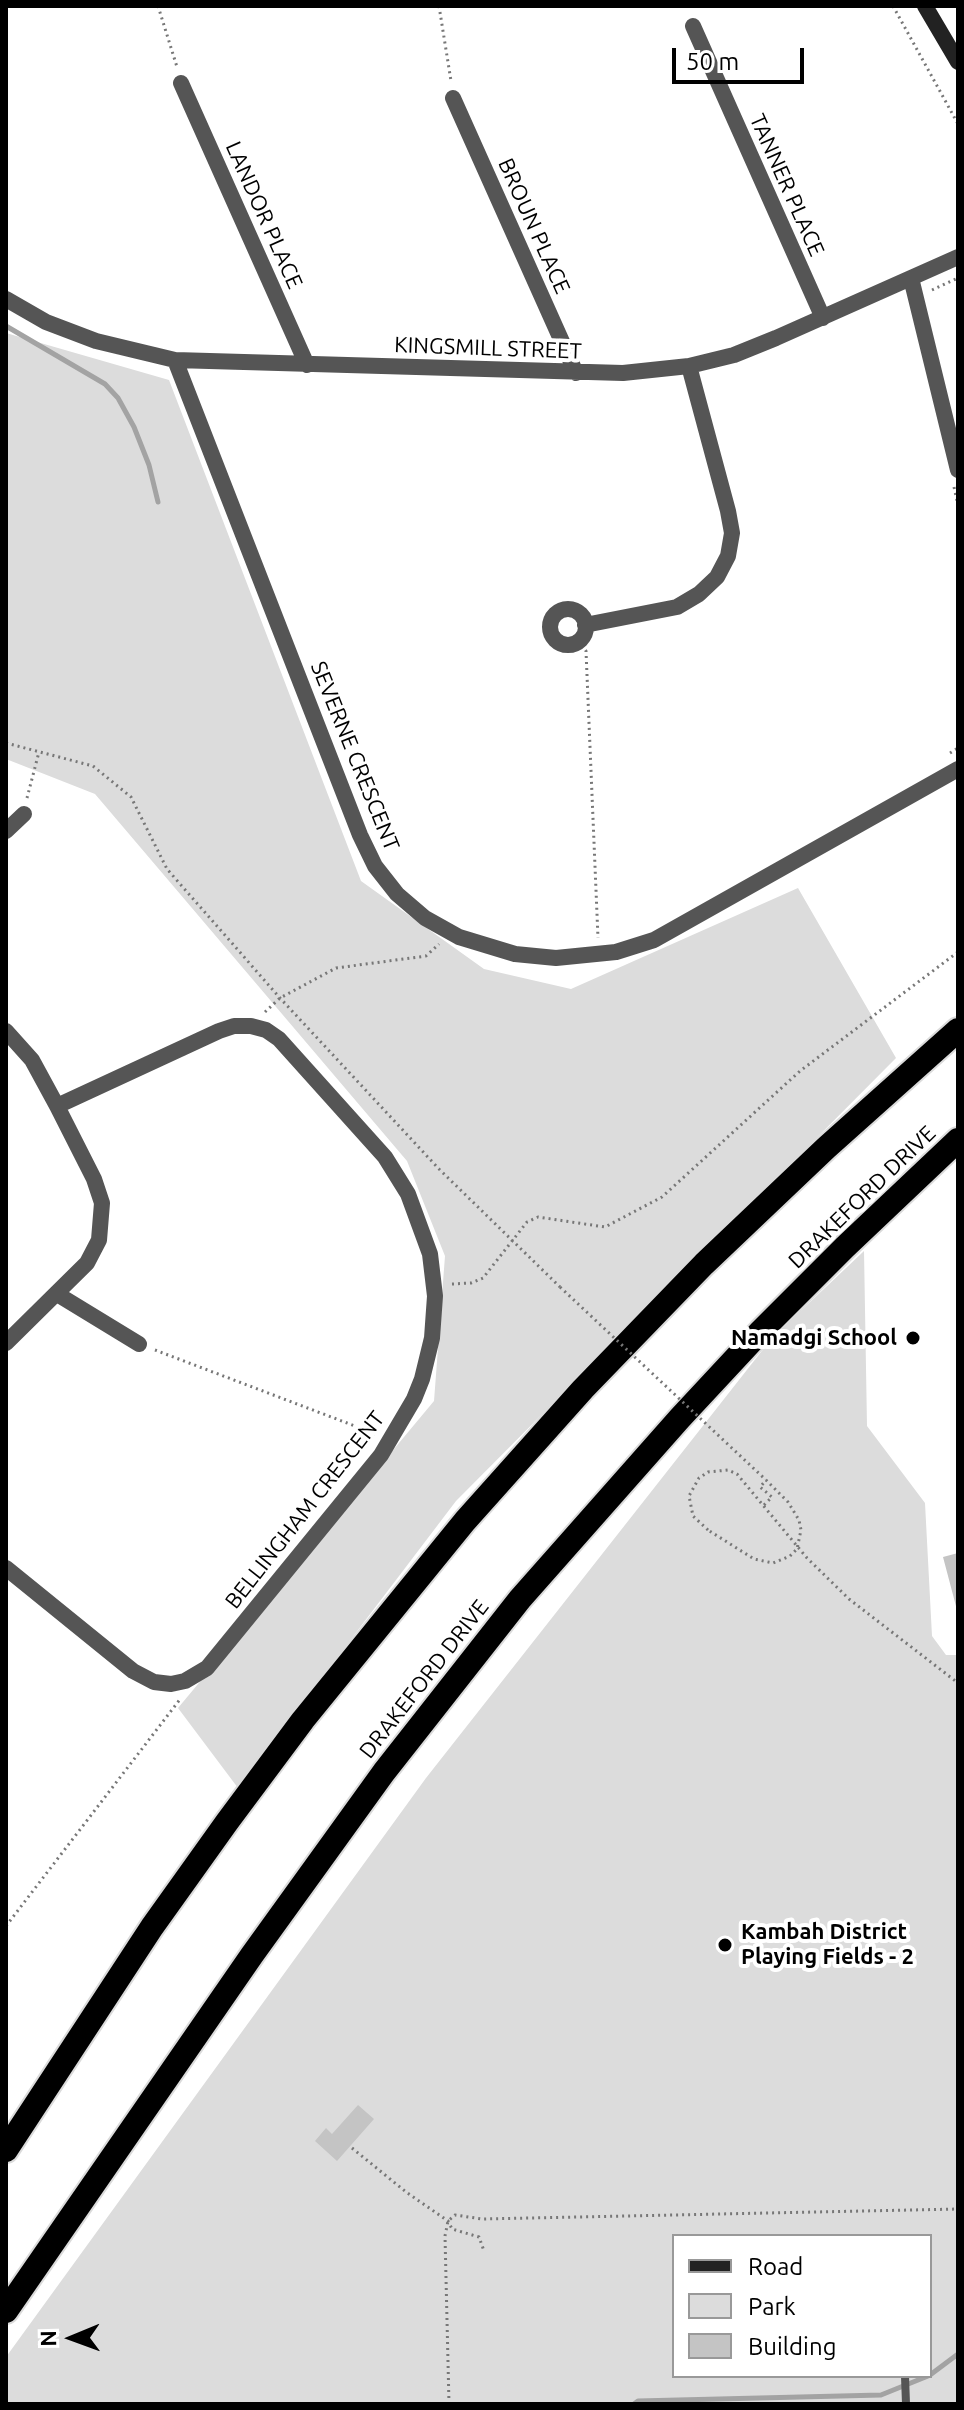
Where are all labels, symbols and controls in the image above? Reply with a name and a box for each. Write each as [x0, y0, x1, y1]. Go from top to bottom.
scale bar [676, 32, 808, 82]
text: 50 m [686, 48, 739, 75]
street label: TANNER PLACE [744, 110, 830, 260]
street label: LANDOR PLACE [220, 137, 308, 293]
street label: BROUN PLACE [492, 154, 576, 298]
street label: KINGSMILL STREET [394, 332, 582, 364]
street label: SEVERNE CRESCENT [305, 657, 405, 855]
street label: DRAKEFORD DRIVE [783, 1120, 941, 1274]
place label: Namadgi School [731, 1325, 897, 1351]
marker: Namadgi School [904, 1329, 922, 1347]
street label: BELLINGHAM CRESCENT [220, 1406, 390, 1614]
street label: DRAKEFORD DRIVE [354, 1594, 494, 1764]
place label: Kambah District Playing Fields - 2 [741, 1919, 914, 1970]
marker: Kambah District Playing Fields - 2 [716, 1936, 734, 1954]
legend [672, 2234, 932, 2378]
text: Road [748, 2253, 803, 2280]
text: Park [748, 2293, 796, 2320]
north arrow [32, 2298, 112, 2378]
text: N [35, 2330, 60, 2347]
text: Building [748, 2333, 836, 2360]

